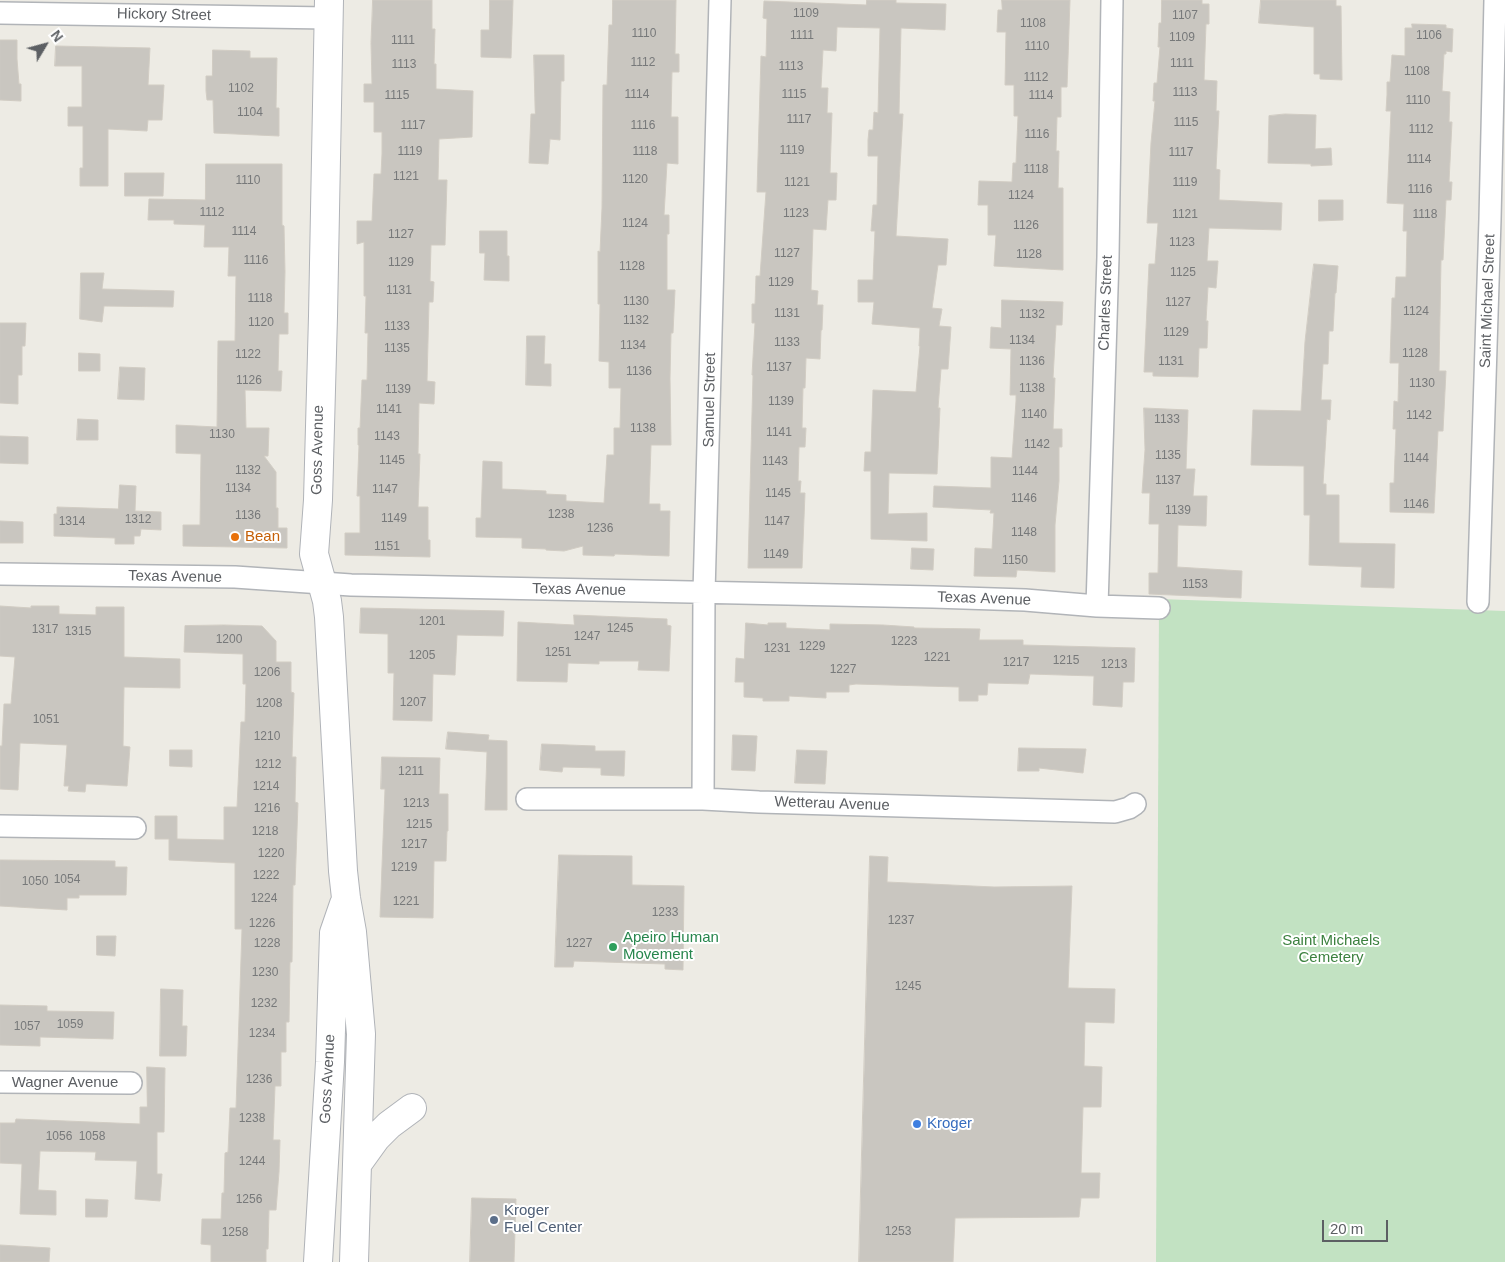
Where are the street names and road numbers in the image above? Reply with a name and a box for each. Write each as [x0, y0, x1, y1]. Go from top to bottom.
street label: Hickory Street [117, 5, 211, 25]
street label: Saint Michael Street [1477, 234, 1499, 368]
street label: Charles Street [1095, 255, 1117, 351]
street label: Samuel Street [700, 352, 720, 448]
street label: Goss Avenue [308, 405, 328, 495]
street label: Texas Avenue [128, 567, 222, 587]
street label: Texas Avenue [532, 580, 626, 600]
street label: Texas Avenue [937, 588, 1031, 610]
street label: Wetterau Avenue [774, 793, 890, 815]
street label: Goss Avenue [317, 1034, 339, 1124]
street label: Wagner Avenue [12, 1074, 118, 1092]

